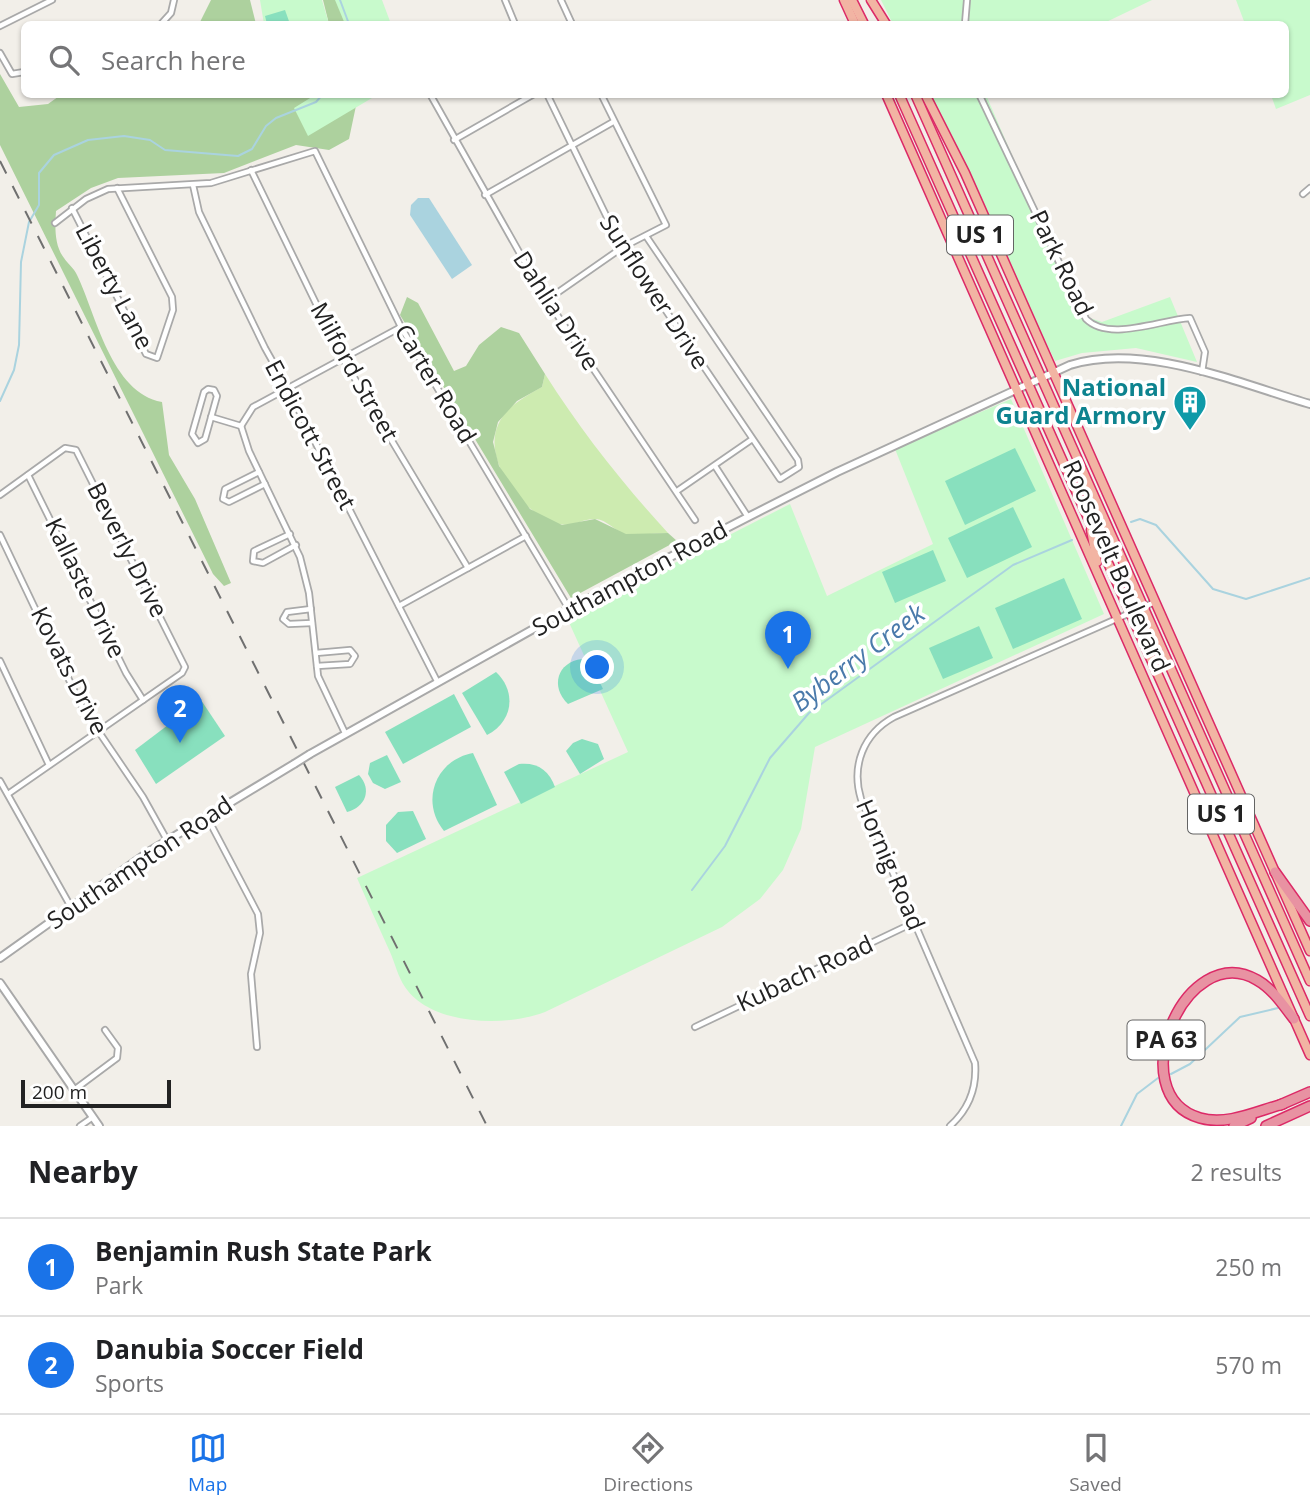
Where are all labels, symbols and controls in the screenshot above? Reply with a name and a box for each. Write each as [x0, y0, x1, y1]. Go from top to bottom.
search box [21, 21, 1289, 98]
icon: search [45, 41, 83, 79]
text: Search here [101, 42, 246, 78]
street label: Park Road [1023, 204, 1102, 321]
street label: Sunflower Drive [593, 208, 718, 375]
road number: US 1 [947, 216, 1013, 254]
street label: Liberty Lane [68, 218, 162, 355]
street label: Dahlia Drive [506, 244, 608, 376]
street label: Milford Street [304, 296, 407, 447]
street label: Carter Road [388, 317, 485, 449]
street label: Endicott Street [258, 354, 365, 515]
place label: National Guard Armory [996, 370, 1166, 431]
building icon: National Guard Armory [1171, 383, 1209, 432]
street label: Roosevelt Boulevard [1056, 454, 1179, 677]
street label: Beverly Drive [80, 476, 176, 622]
street label: Kallaste Drive [38, 512, 134, 663]
street label: Southampton Road [526, 512, 733, 643]
water label: Byberry Creek [783, 594, 933, 719]
street label: Kovats Drive [24, 601, 117, 740]
pin: 1 [765, 611, 811, 669]
your location [580, 650, 614, 684]
pin: 2 [157, 685, 203, 743]
street label: Southampton Road [40, 787, 238, 936]
street label: Hornig Road [849, 794, 934, 935]
road number: US 1 [1188, 794, 1254, 834]
street label: Kubach Road [731, 927, 878, 1019]
road number: PA 63 [1128, 1021, 1204, 1060]
scale bar [21, 1077, 172, 1109]
text: 200 m [32, 1079, 87, 1105]
text: Nearby [28, 1151, 138, 1192]
text: 2 results [1191, 1156, 1282, 1188]
text: Benjamin Rush State Park [95, 1233, 432, 1269]
text: 1 [44, 1251, 58, 1283]
text: 250 m [1215, 1251, 1282, 1283]
text: Park [95, 1269, 143, 1301]
text: Danubia Soccer Field [95, 1331, 364, 1367]
text: 2 [44, 1349, 58, 1381]
text: 570 m [1215, 1349, 1282, 1381]
text: Sports [95, 1367, 164, 1399]
tab: Map [188, 1429, 227, 1497]
tab: Directions [603, 1429, 693, 1497]
tab: Saved [1069, 1429, 1122, 1497]

